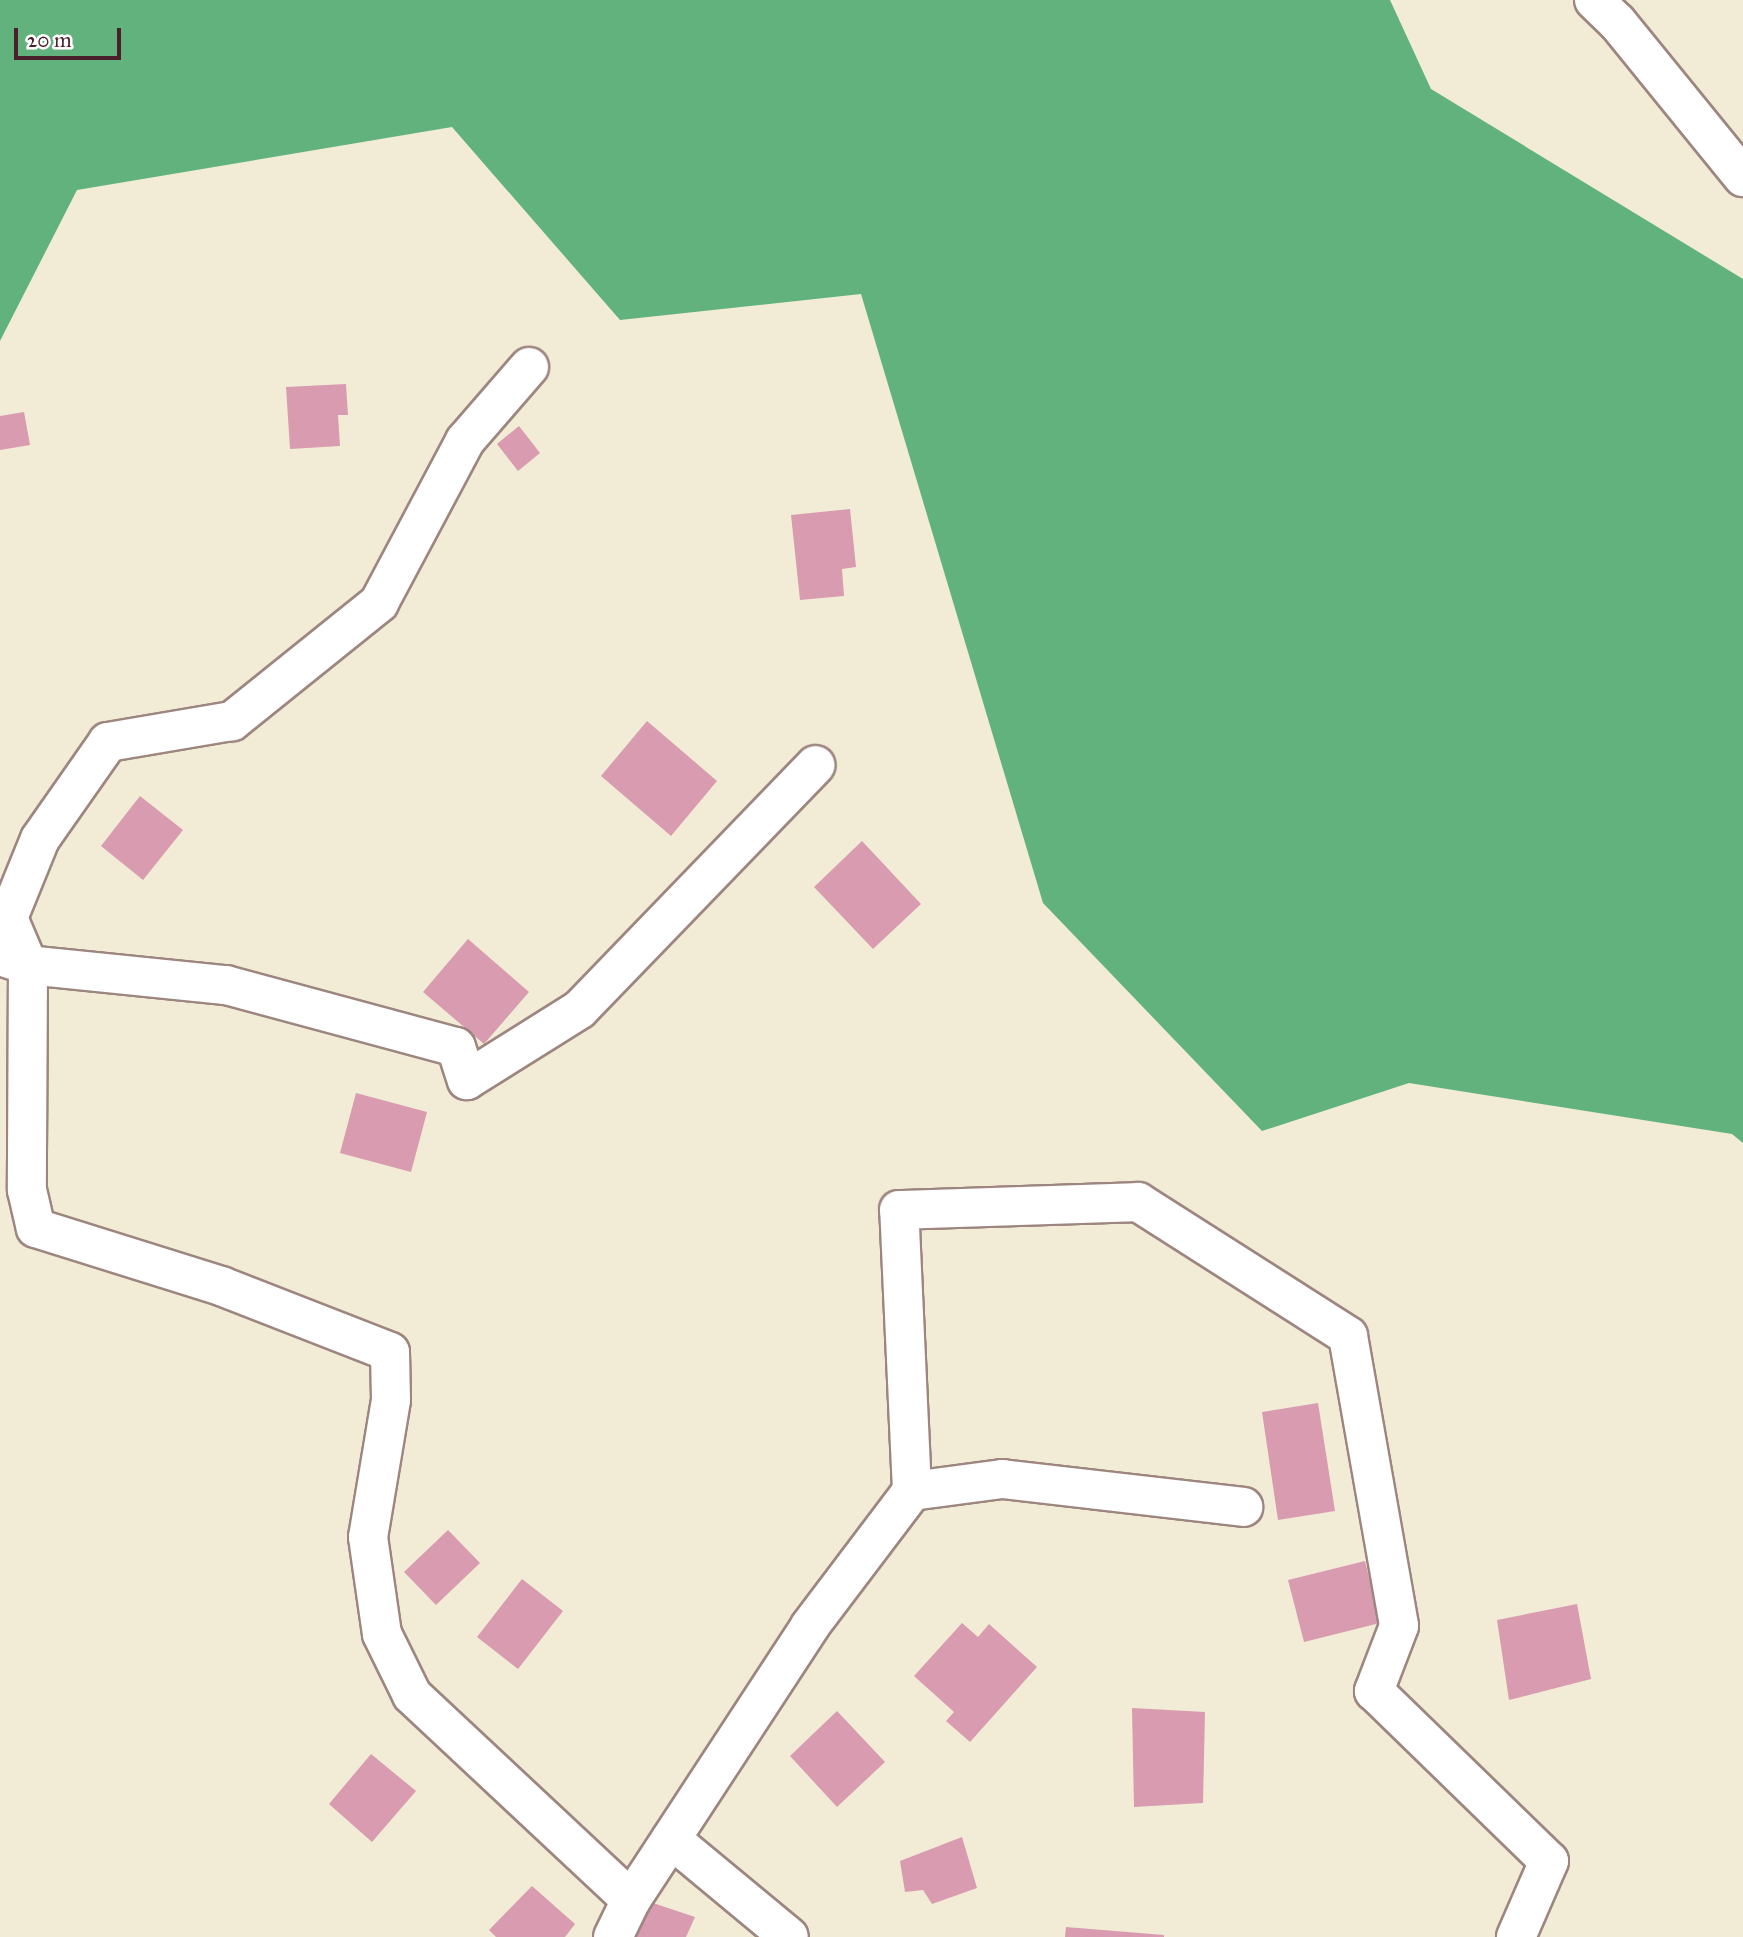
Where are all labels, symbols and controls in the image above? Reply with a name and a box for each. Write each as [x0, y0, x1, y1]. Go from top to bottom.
scale bar [18, 14, 124, 58]
text: 20 m [27, 27, 72, 53]

